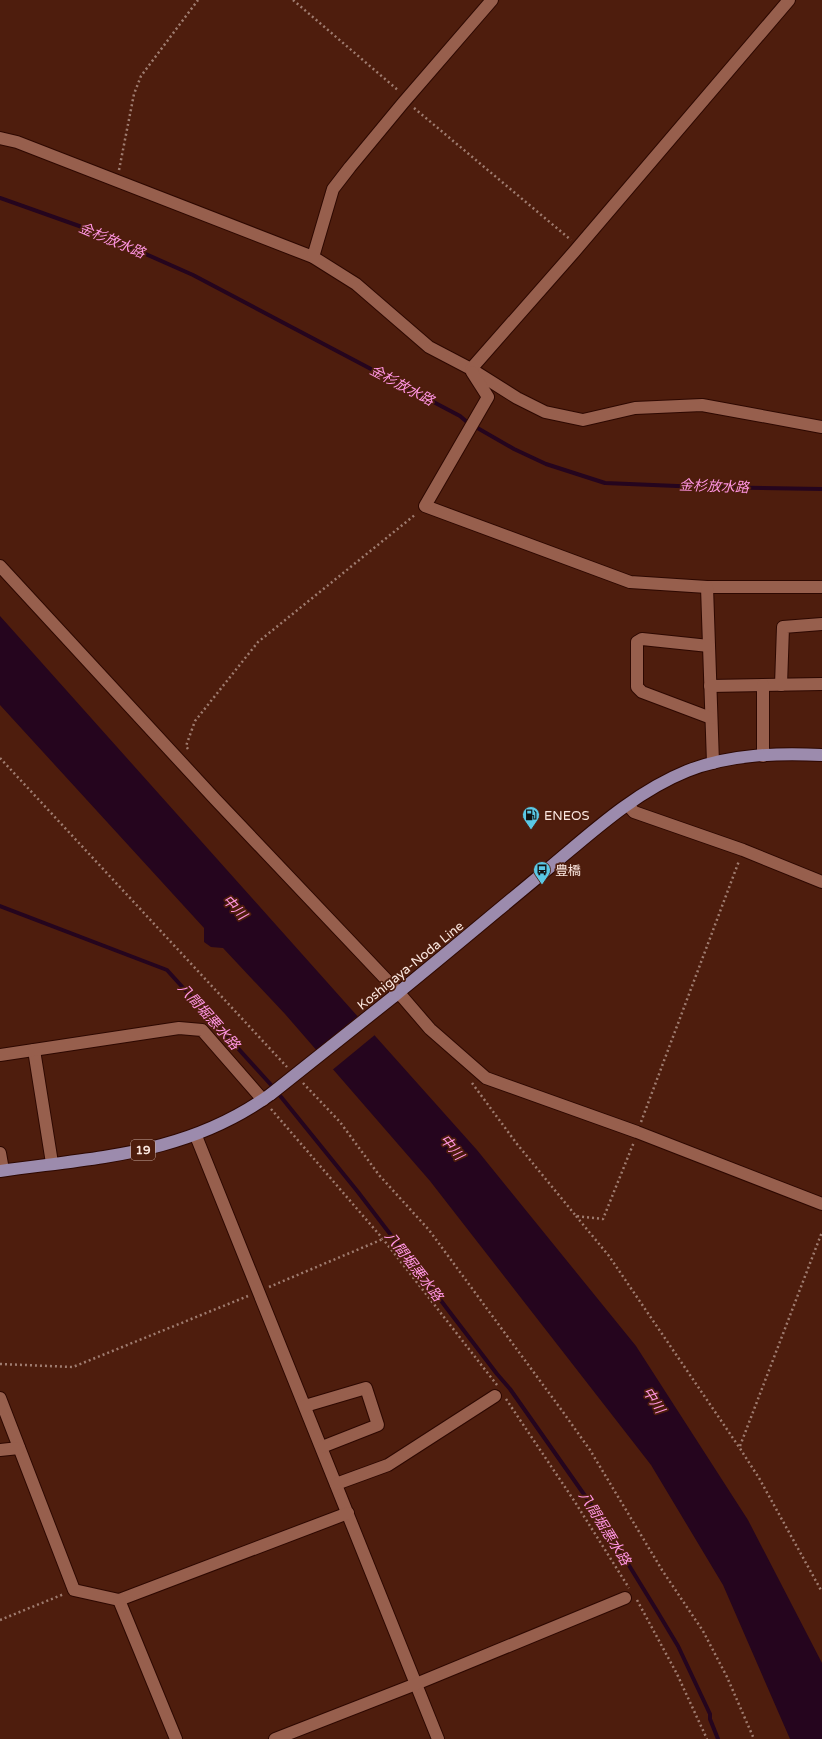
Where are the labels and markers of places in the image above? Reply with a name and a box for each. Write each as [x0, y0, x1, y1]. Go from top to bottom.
fuel station icon: ENEOS [521, 805, 541, 830]
place label: ENEOS [544, 808, 590, 824]
bus stop icon: 豊橋 [532, 860, 552, 885]
place label: 豊橋 [555, 863, 581, 879]

